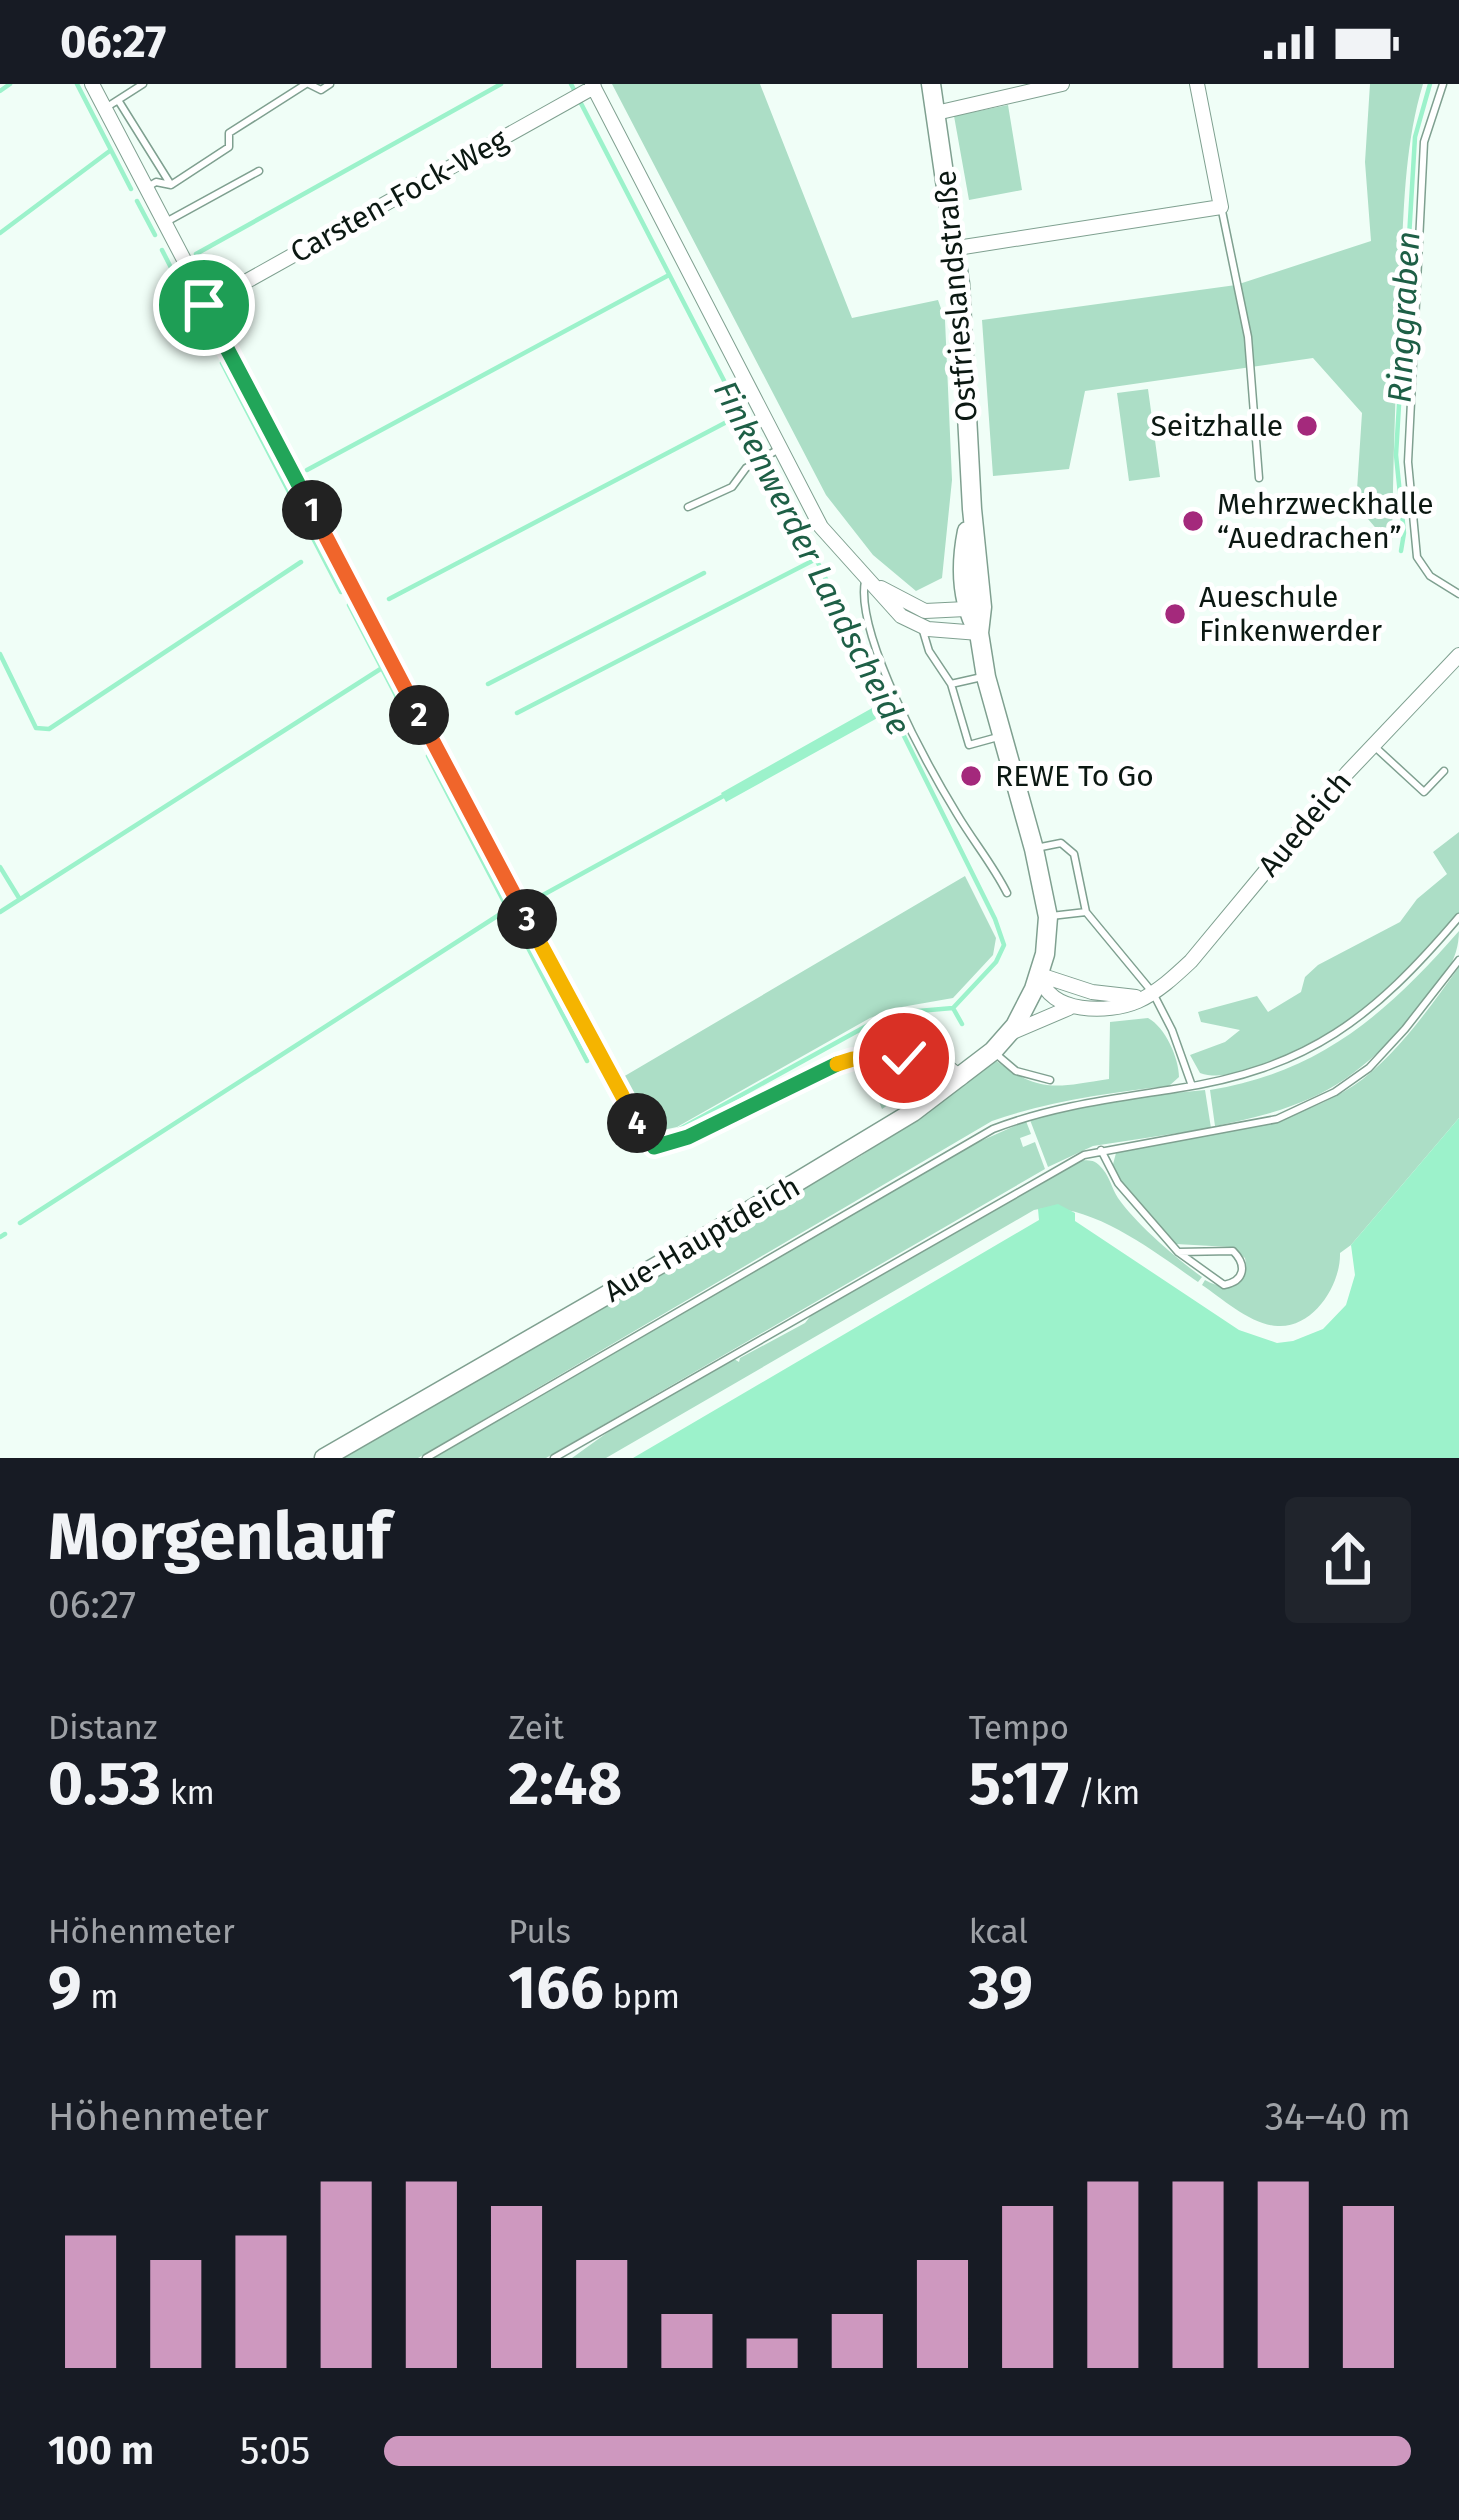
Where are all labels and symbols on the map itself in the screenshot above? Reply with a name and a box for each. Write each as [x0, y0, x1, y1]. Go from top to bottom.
street label: Carsten-Fock-Weg [284, 121, 514, 271]
street label: Ostfrieslandstraße [927, 169, 985, 423]
water label: Ringgraben [1380, 230, 1428, 404]
pin [153, 254, 255, 356]
water label: Finkenwerder Landscheide [705, 374, 919, 742]
place label: Seitzhalle [1151, 408, 1283, 444]
marker: Seitzhalle [1294, 413, 1320, 439]
pin: 1 [282, 480, 342, 540]
place label: Mehrzweckhalle “Auedrachen” [1217, 486, 1434, 556]
marker: Mehrzweckhalle “Auedrachen” [1180, 508, 1206, 534]
place label: Aueschule Finkenwerder [1199, 579, 1383, 649]
marker: Aueschule Finkenwerder [1162, 601, 1188, 627]
pin: 2 [389, 685, 449, 745]
place label: REWE To Go [995, 758, 1154, 794]
marker: REWE To Go [958, 763, 984, 789]
street label: Auedeich [1251, 764, 1359, 884]
pin: 3 [497, 889, 557, 949]
pin [853, 1007, 955, 1109]
pin: 4 [607, 1093, 667, 1153]
street label: Aue-Hauptdeich [598, 1168, 806, 1310]

